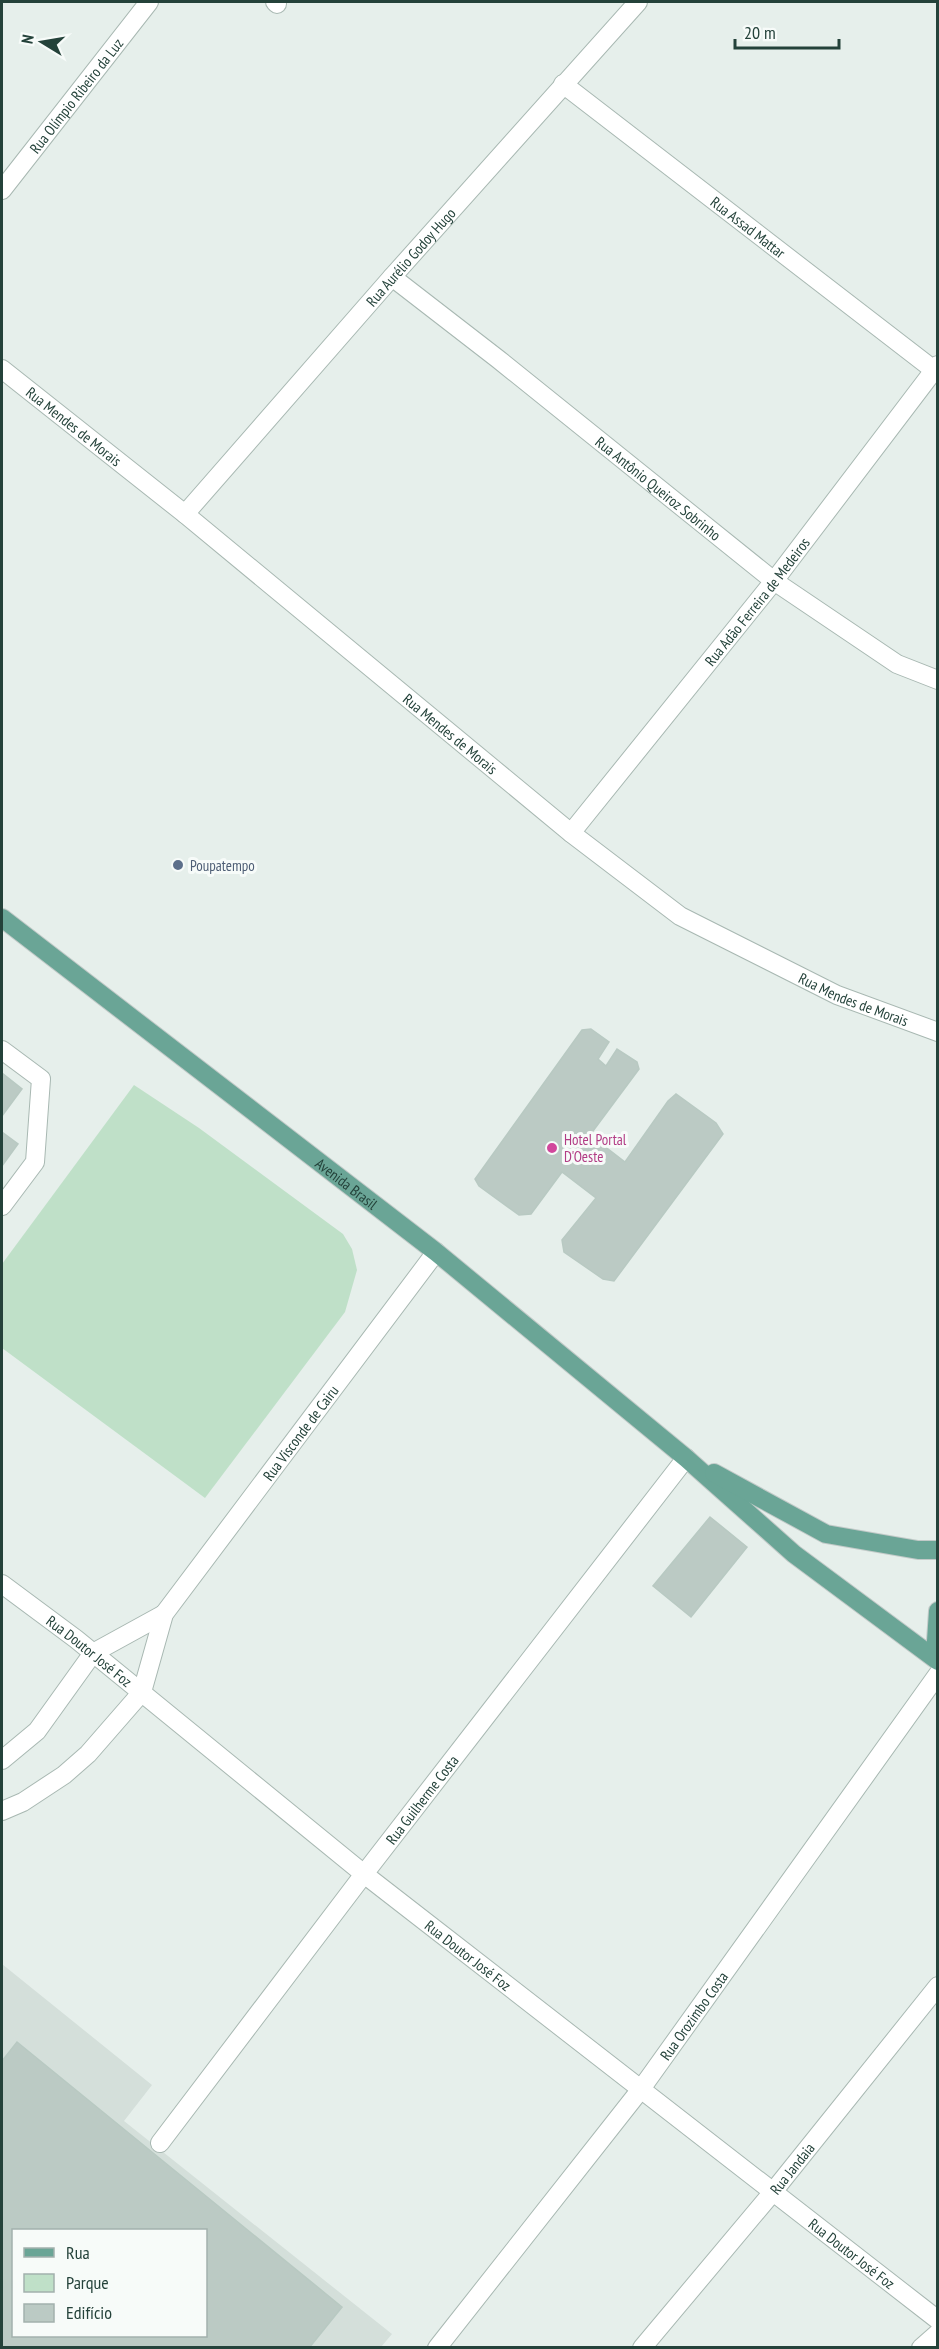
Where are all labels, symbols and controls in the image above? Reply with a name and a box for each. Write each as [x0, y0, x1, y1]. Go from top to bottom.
north arrow [12, 12, 72, 72]
scale bar [735, 12, 838, 50]
text: 20 m [744, 21, 776, 44]
text: N [17, 33, 38, 45]
street label: Rua Olímpio Ribeiro da Luz [25, 34, 127, 157]
street label: Rua Assad Mattar [707, 192, 790, 262]
street label: Rua Aurélio Godoy Hugo [362, 204, 459, 310]
street label: Rua Mendes de Morais [22, 382, 126, 470]
street label: Rua Antônio Queiroz Sobrinho [592, 432, 725, 544]
street label: Rua Adão Ferreira de Medeiros [700, 533, 813, 669]
street label: Rua Mendes de Morais [400, 689, 502, 778]
place label: Poupatempo [190, 856, 255, 875]
marker: Poupatempo [171, 858, 185, 872]
street label: Rua Mendes de Morais [796, 968, 911, 1030]
place label: Hotel Portal D'Oeste [564, 1130, 627, 1166]
marker: Hotel Portal D'Oeste [545, 1141, 559, 1155]
street label: Avenida Brasil [312, 1153, 382, 1213]
street label: Rua Visconde de Cairu [258, 1381, 342, 1484]
street label: Rua Doutor José Foz [43, 1611, 136, 1691]
street label: Rua Guilherme Costa [381, 1751, 462, 1848]
street label: Rua Doutor José Foz [421, 1916, 515, 1994]
street label: Rua Orozimbo Costa [655, 1968, 732, 2064]
street label: Rua Jandaia [765, 2139, 818, 2198]
street label: Rua Doutor José Foz [805, 2214, 899, 2293]
legend [12, 2229, 207, 2337]
text: Rua [66, 2241, 90, 2264]
text: Parque [66, 2271, 109, 2294]
text: Edifício [66, 2301, 112, 2324]

